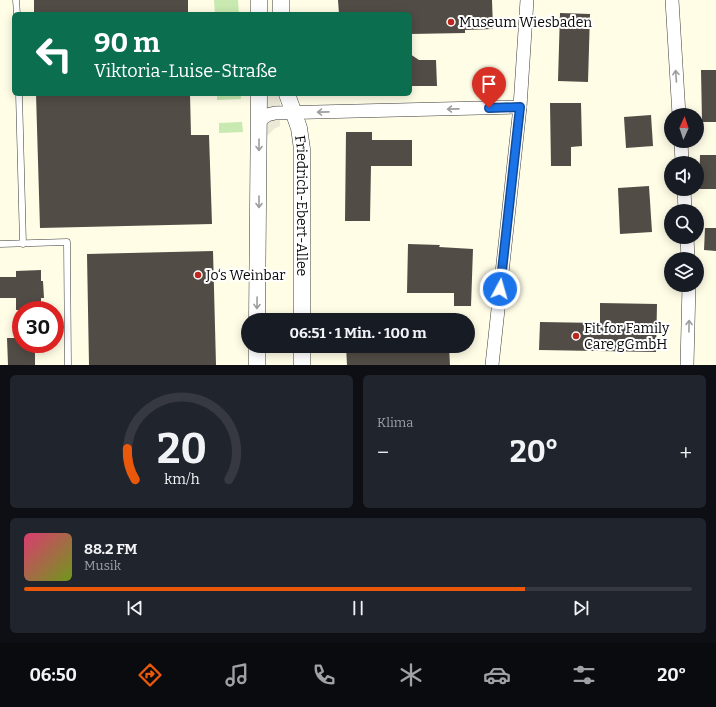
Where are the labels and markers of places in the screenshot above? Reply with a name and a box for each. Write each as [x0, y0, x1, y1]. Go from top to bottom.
place label: Museum Wiesbaden [459, 14, 592, 31]
marker: Museum Wiesbaden [446, 17, 456, 27]
pin [472, 67, 506, 108]
place label: Jo‘s Weinbar [205, 267, 286, 284]
marker: Jo‘s Weinbar [193, 270, 203, 280]
place label: Fit for Family Care gGmbH [584, 320, 670, 353]
marker: Fit for Family Care gGmbH [571, 331, 581, 341]

